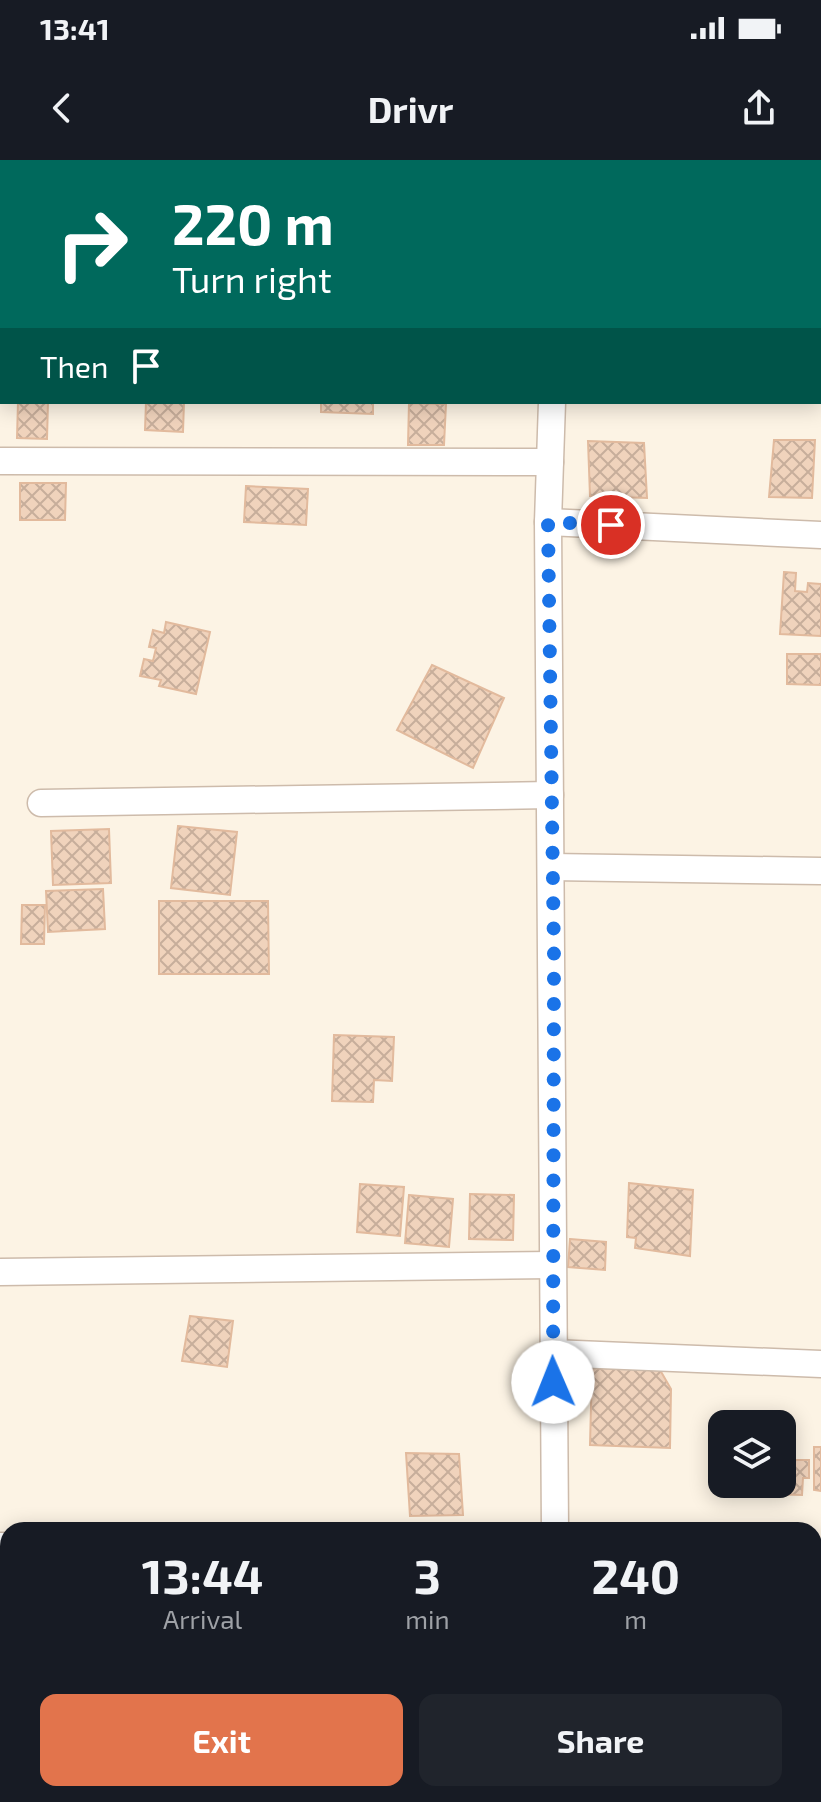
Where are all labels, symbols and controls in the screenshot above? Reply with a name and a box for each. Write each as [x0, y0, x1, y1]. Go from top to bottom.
text: 13:41 [40, 10, 110, 46]
icon: back [40, 86, 84, 130]
icon: share [737, 86, 781, 130]
text: Drivr [368, 87, 453, 130]
text: 220 m [172, 189, 334, 256]
icon: right [40, 192, 144, 296]
text: Turn right [172, 257, 332, 300]
icon: arrive [124, 344, 168, 388]
text: Then [40, 348, 108, 384]
pin [577, 491, 645, 559]
icon: arrive [589, 503, 633, 547]
position arrow [511, 1340, 595, 1424]
map controls [708, 1410, 796, 1498]
button: layers [708, 1410, 796, 1498]
text: 13:44 [142, 1546, 263, 1604]
text: 3 [414, 1546, 441, 1604]
text: 240 [591, 1546, 680, 1604]
text: Arrival [163, 1603, 242, 1634]
text: min [405, 1603, 450, 1634]
text: m [624, 1603, 647, 1634]
button: Exit [40, 1694, 403, 1786]
button: Share [419, 1694, 782, 1786]

